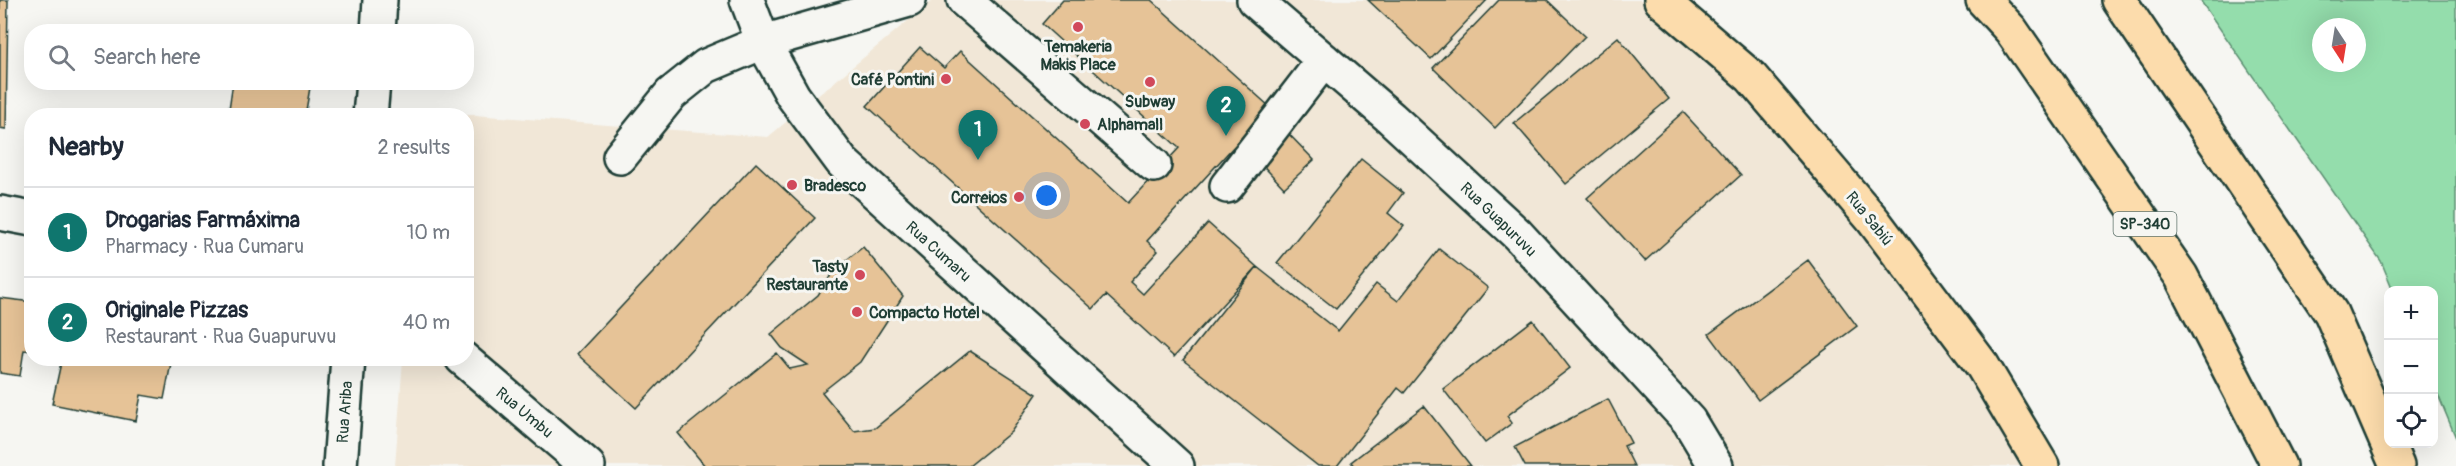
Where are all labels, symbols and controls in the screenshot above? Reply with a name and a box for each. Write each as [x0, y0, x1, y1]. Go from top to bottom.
north arrow [2312, 18, 2366, 72]
marker: Temakeria Makis Place [1071, 20, 1085, 34]
search box [24, 24, 474, 90]
place label: Temakeria Makis Place [1040, 37, 1117, 75]
icon: search [45, 41, 78, 74]
text: Search here [93, 43, 200, 71]
place label: Café Pontini [851, 70, 934, 90]
marker: Café Pontini [939, 72, 953, 86]
marker: Subway [1143, 75, 1157, 89]
pin: 2 [1206, 86, 1246, 136]
place label: Subway [1125, 92, 1175, 112]
pin: 1 [958, 110, 998, 160]
place label: Alphamall [1097, 115, 1163, 135]
marker: Alphamall [1078, 117, 1092, 131]
text: Nearby [48, 131, 124, 163]
text: 2 results [378, 135, 450, 160]
place label: Bradesco [804, 176, 866, 196]
marker: Bradesco [785, 178, 799, 192]
street label: Rua Guapuruvu [1456, 178, 1541, 261]
your location [1032, 181, 1061, 210]
street label: Rua Sabiú [1841, 187, 1897, 250]
place label: Correios [951, 188, 1008, 208]
marker: Correios [1012, 190, 1026, 204]
text: Drogarias Farmáxima [105, 206, 300, 234]
road number: SP-340 [2114, 212, 2176, 236]
street label: Rua Cumaru [902, 217, 975, 286]
text: 1 [64, 220, 71, 245]
text: 10 m [406, 220, 450, 245]
text: Pharmacy · Rua Cumaru [105, 234, 304, 259]
place label: Tasty Restaurante [766, 257, 849, 295]
marker: Tasty Restaurante [853, 268, 867, 282]
map controls [2384, 286, 2438, 448]
button: + [2384, 286, 2438, 340]
text: Originale Pizzas [105, 296, 248, 324]
place label: Compacto Hotel [869, 303, 980, 323]
marker: Compacto Hotel [850, 305, 864, 319]
text: 2 [62, 310, 73, 335]
text: 40 m [403, 310, 450, 335]
text: Restaurant · Rua Guapuruvu [105, 324, 336, 349]
button: − [2384, 340, 2438, 394]
street label: Rua Ariba [333, 380, 357, 444]
street label: Rua Umbu [492, 383, 557, 443]
button: locate [2384, 394, 2438, 448]

